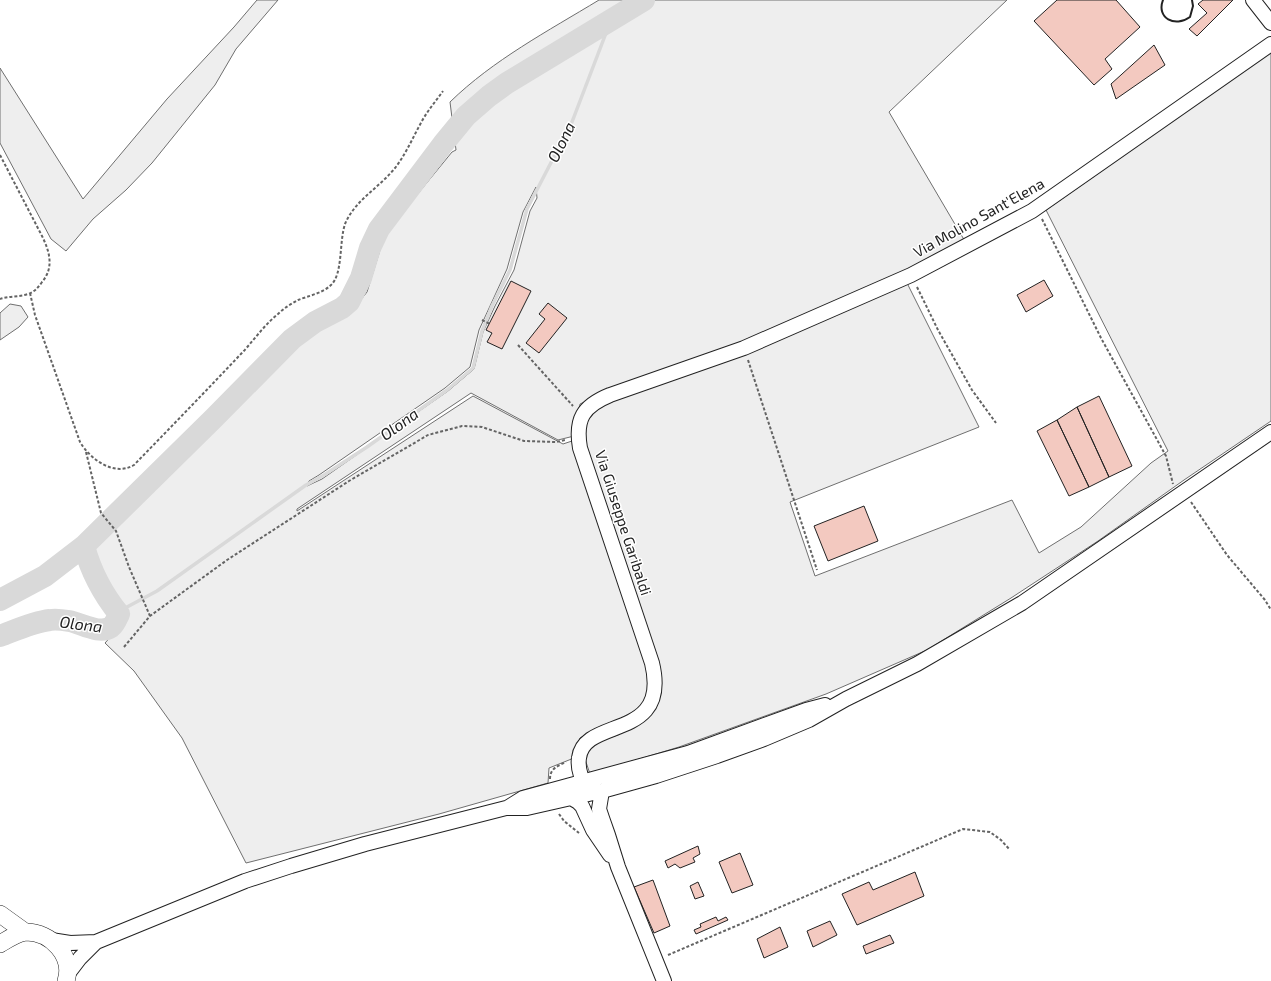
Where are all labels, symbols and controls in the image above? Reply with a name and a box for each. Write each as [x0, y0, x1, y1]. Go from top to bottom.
water label: Olona [543, 118, 578, 165]
street label: Via Molino Sant'Elena [910, 174, 1047, 261]
water label: Olona [376, 403, 422, 444]
street label: Via Giuseppe Garibaldi [592, 448, 656, 598]
water label: Olona [59, 611, 103, 636]

